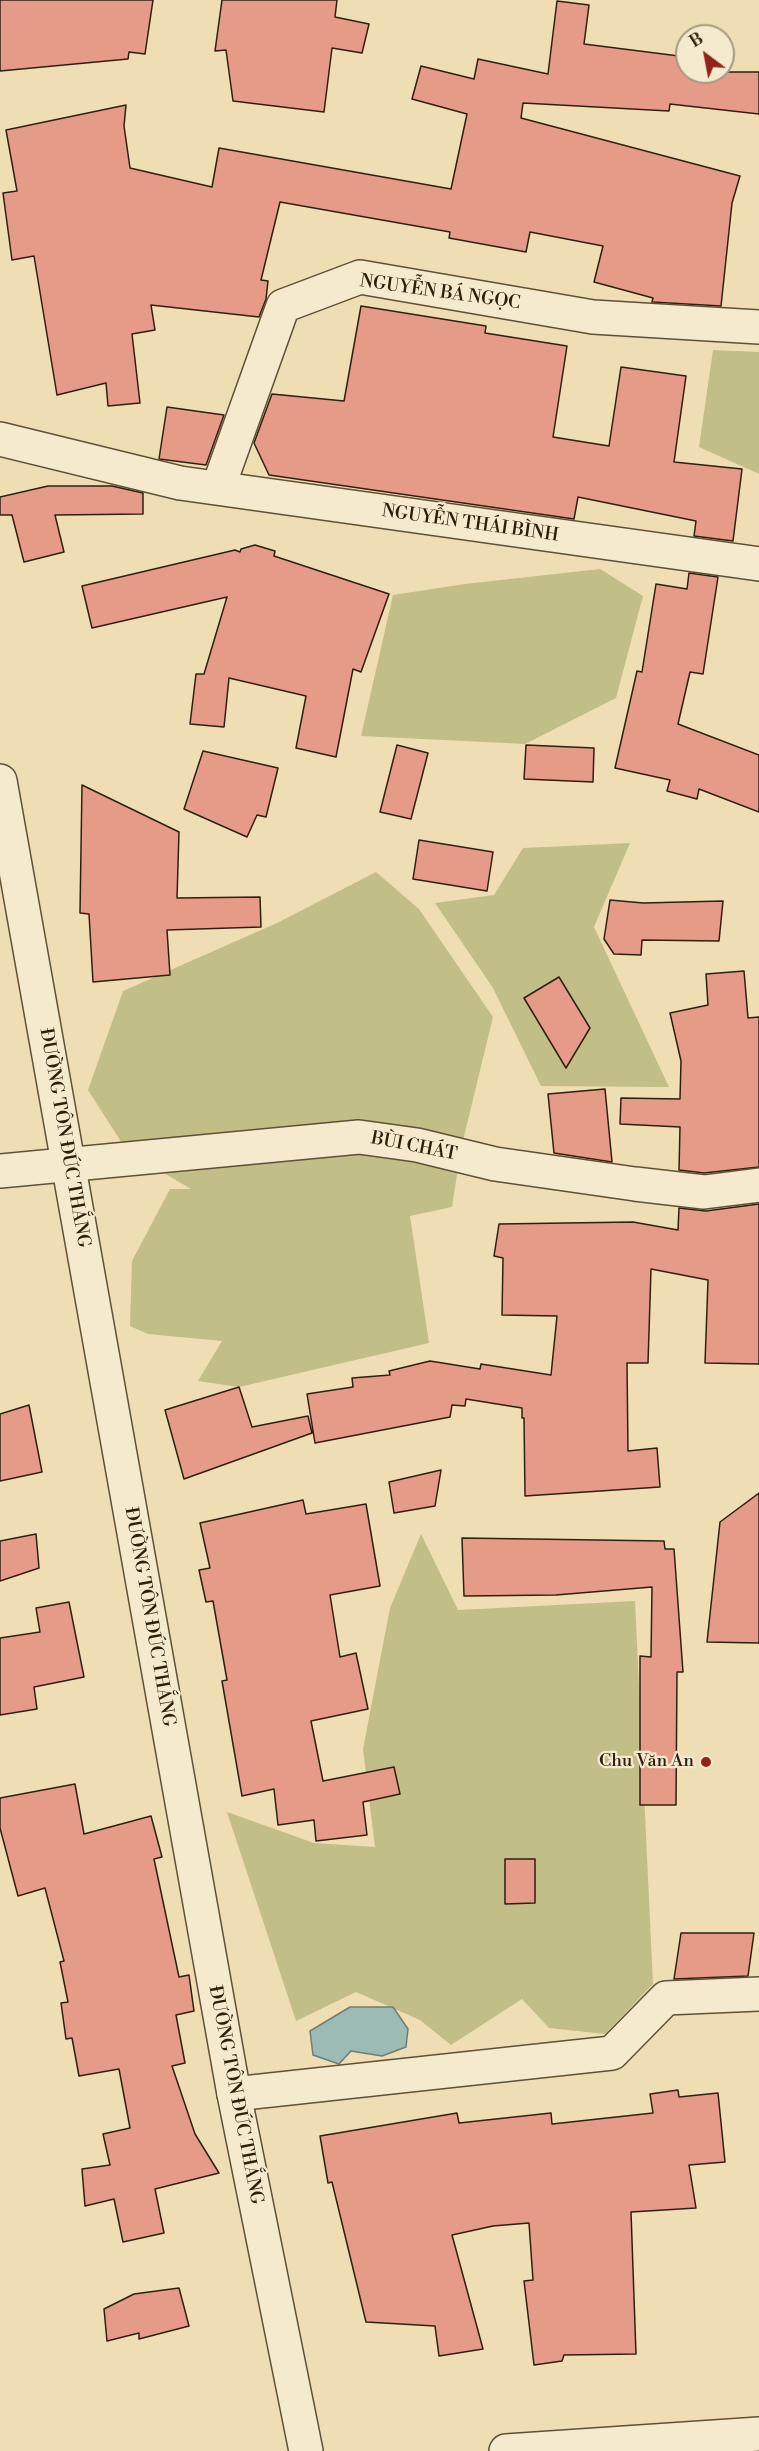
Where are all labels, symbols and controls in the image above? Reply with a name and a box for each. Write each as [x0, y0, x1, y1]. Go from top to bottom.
north arrow [675, 24, 735, 84]
text: B [686, 29, 707, 52]
street label: NGUYỄN BÁ NGỌC [358, 271, 522, 315]
street label: NGUYỄN THÁI BÌNH [380, 501, 560, 547]
street label: ĐƯỜNG TÔN ĐỨC THẮNG [34, 1027, 94, 1249]
street label: BÙI CHÁT [369, 1128, 459, 1166]
street label: ĐƯỜNG TÔN ĐỨC THẮNG [119, 1506, 179, 1728]
place label: Chu Văn An [599, 1751, 694, 1773]
marker: Chu Văn An [699, 1755, 713, 1769]
street label: ĐƯỜNG TÔN ĐỨC THẮNG [203, 1984, 267, 2206]

